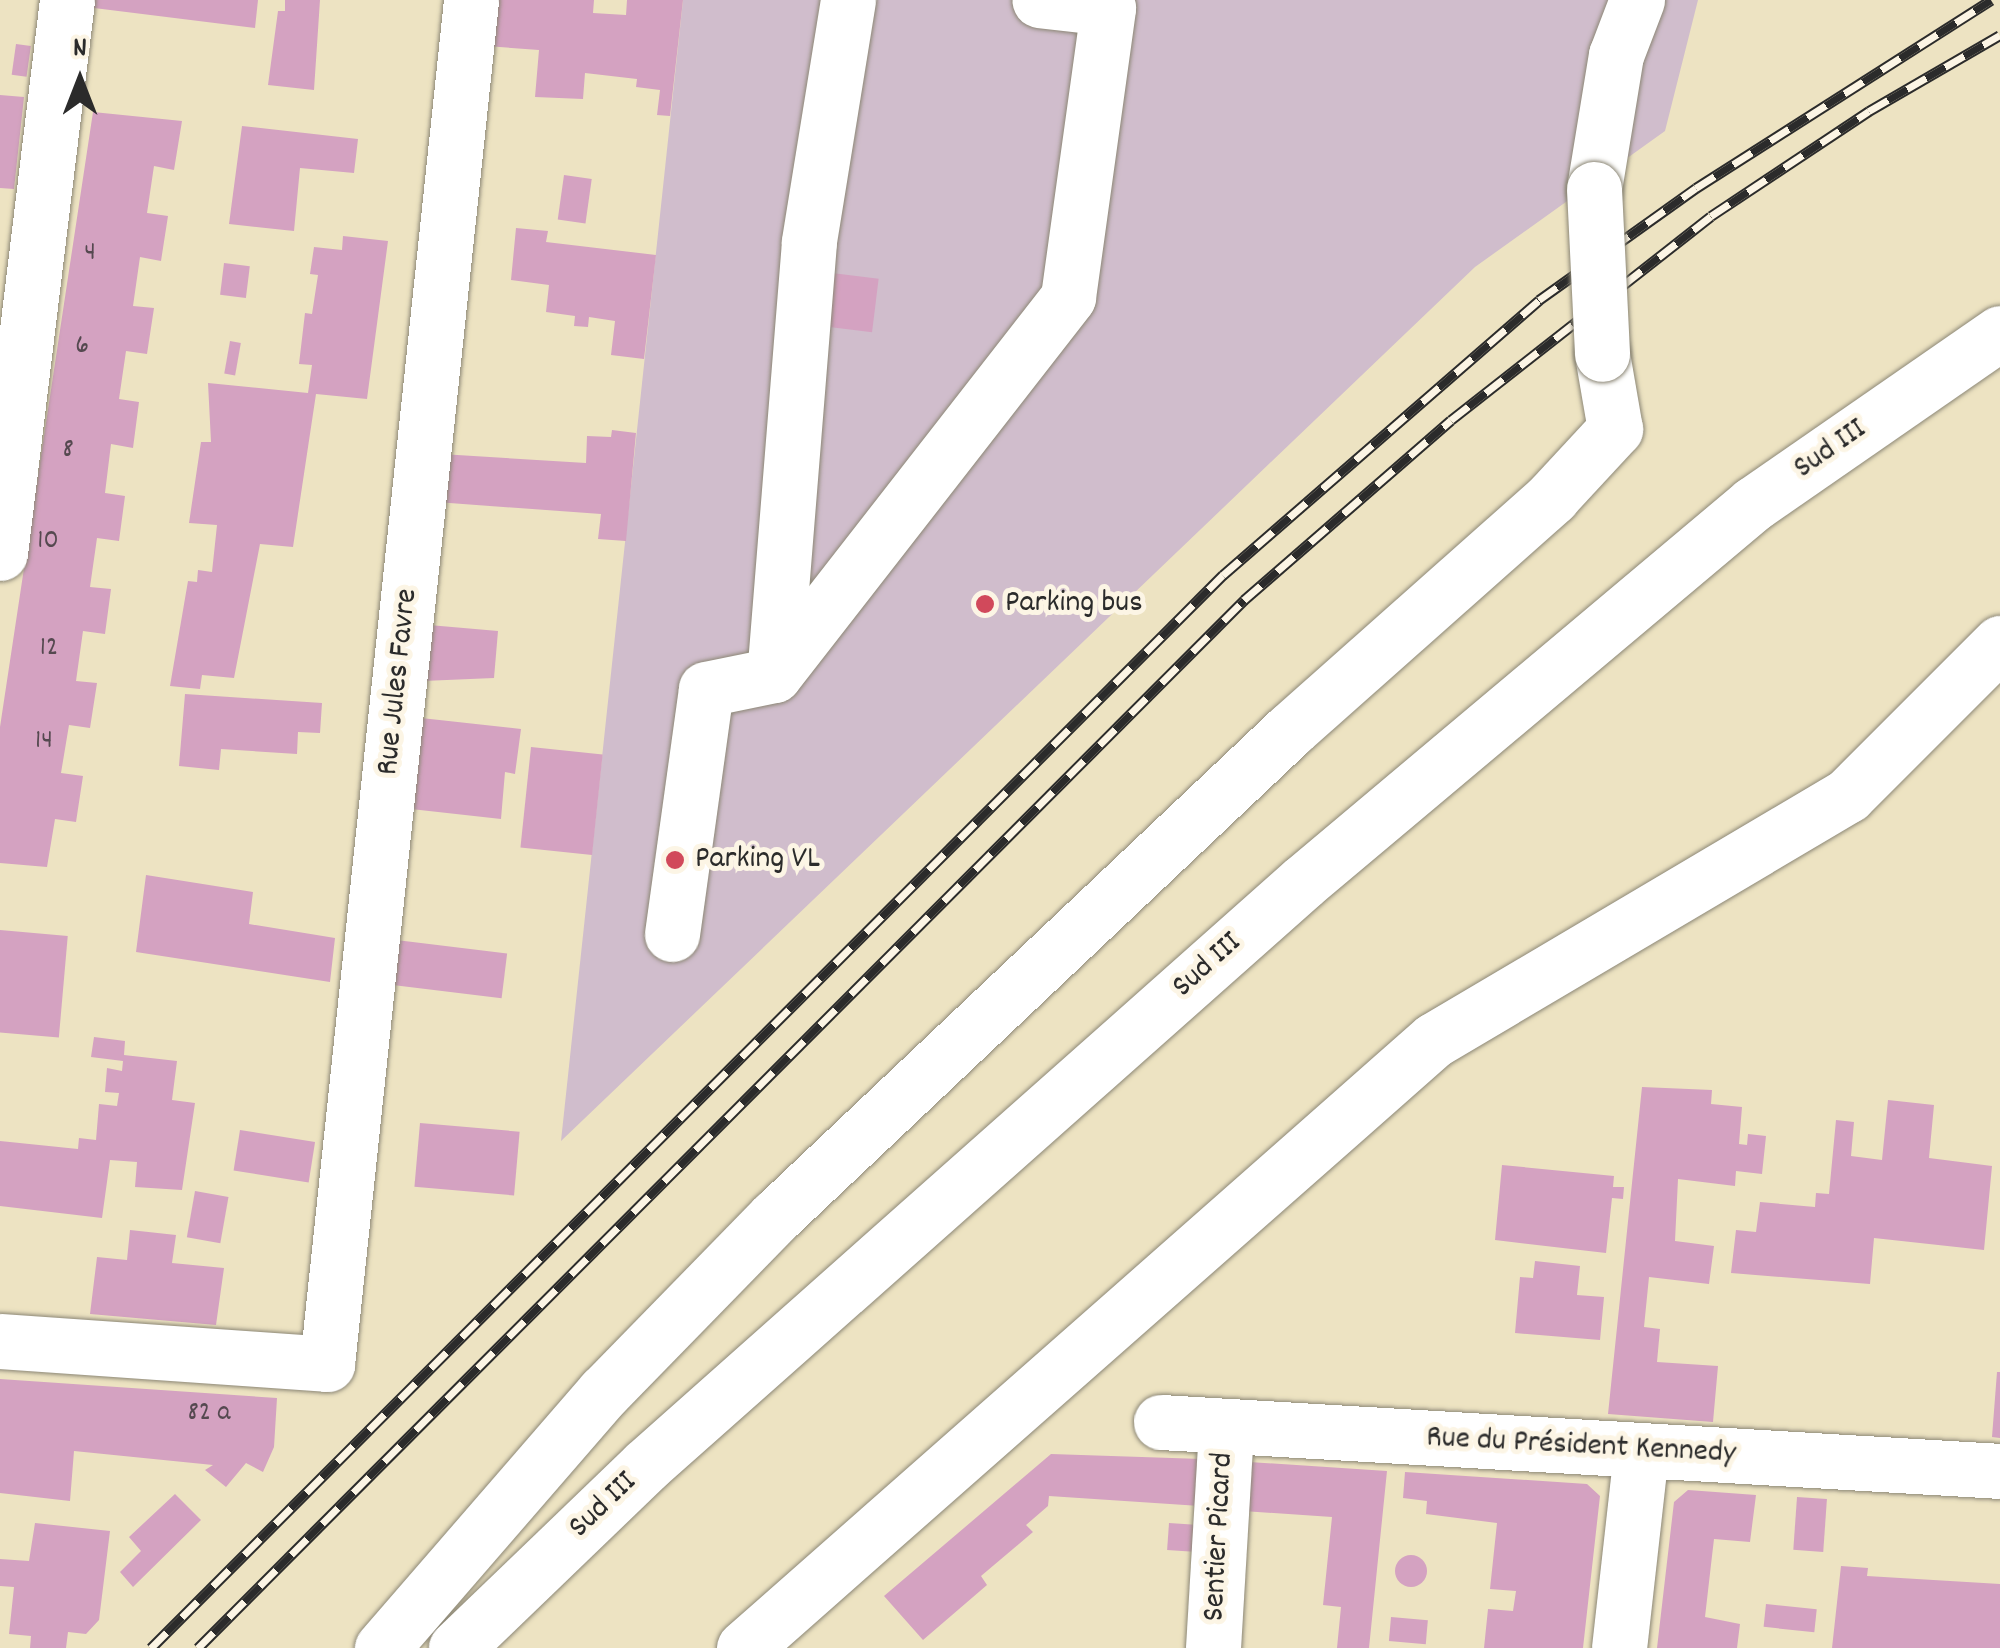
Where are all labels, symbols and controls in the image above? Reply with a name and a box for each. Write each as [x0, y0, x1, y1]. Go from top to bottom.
north arrow [30, 30, 130, 130]
text: N [73, 30, 87, 70]
house number: 4 [84, 237, 96, 271]
house number: 6 [75, 330, 89, 364]
street label: Sud III [1787, 411, 1875, 489]
house number: 8 [62, 434, 74, 468]
house number: 10 [37, 525, 59, 559]
place label: Parking bus [1005, 585, 1143, 623]
street label: Rue Jules Favre [370, 587, 428, 777]
marker: Parking bus [974, 593, 996, 615]
house number: 12 [40, 632, 58, 666]
house number: 14 [35, 725, 53, 759]
place label: Parking VL [695, 841, 820, 879]
marker: Parking VL [664, 849, 686, 871]
street label: Sud III [1165, 925, 1251, 1007]
house number: 82 a [187, 1397, 231, 1431]
street label: Rue du Président Kennedy [1425, 1420, 1737, 1474]
street label: Sentier Picard [1196, 1452, 1244, 1622]
street label: Sud III [562, 1464, 646, 1548]

